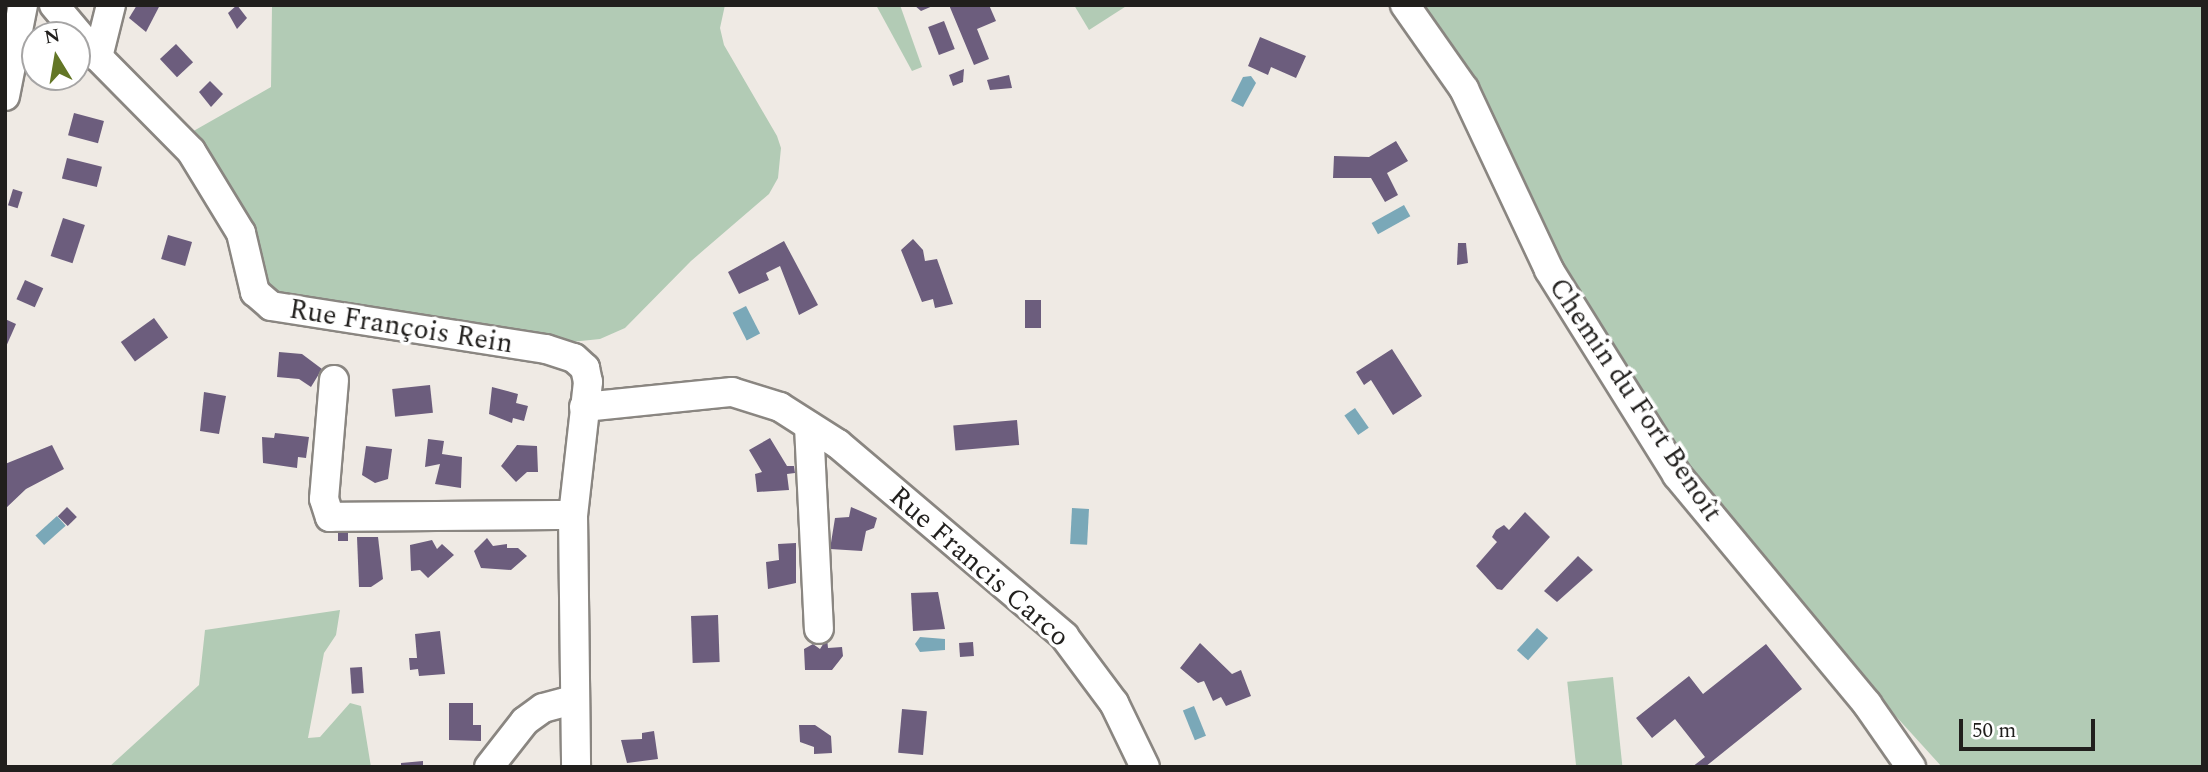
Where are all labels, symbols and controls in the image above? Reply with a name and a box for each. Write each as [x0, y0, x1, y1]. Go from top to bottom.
north arrow [21, 21, 91, 91]
text: N [42, 21, 63, 53]
street label: Chemin du Fort Benoît [1541, 272, 1729, 528]
street label: Rue François Rein [287, 293, 515, 361]
street label: Rue Francis Carco [882, 480, 1076, 654]
scale bar [1963, 706, 2100, 750]
text: 50 m [1972, 715, 2016, 747]

